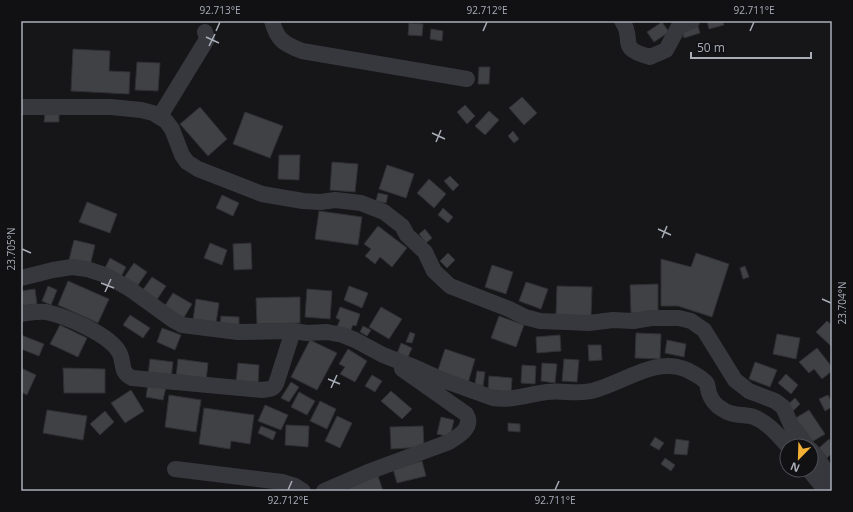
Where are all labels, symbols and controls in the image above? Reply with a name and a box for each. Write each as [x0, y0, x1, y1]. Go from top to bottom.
text: 92.713°E [199, 3, 241, 17]
text: 92.712°E [466, 3, 508, 17]
text: 92.711°E [733, 3, 775, 17]
scale bar [691, 34, 811, 60]
text: 50 m [697, 39, 725, 56]
text: 23.705°N [4, 227, 18, 271]
text: 23.704°N [835, 281, 849, 325]
north arrow [779, 438, 819, 478]
text: N [788, 459, 802, 476]
text: 92.712°E [267, 493, 309, 507]
text: 92.711°E [534, 493, 576, 507]

